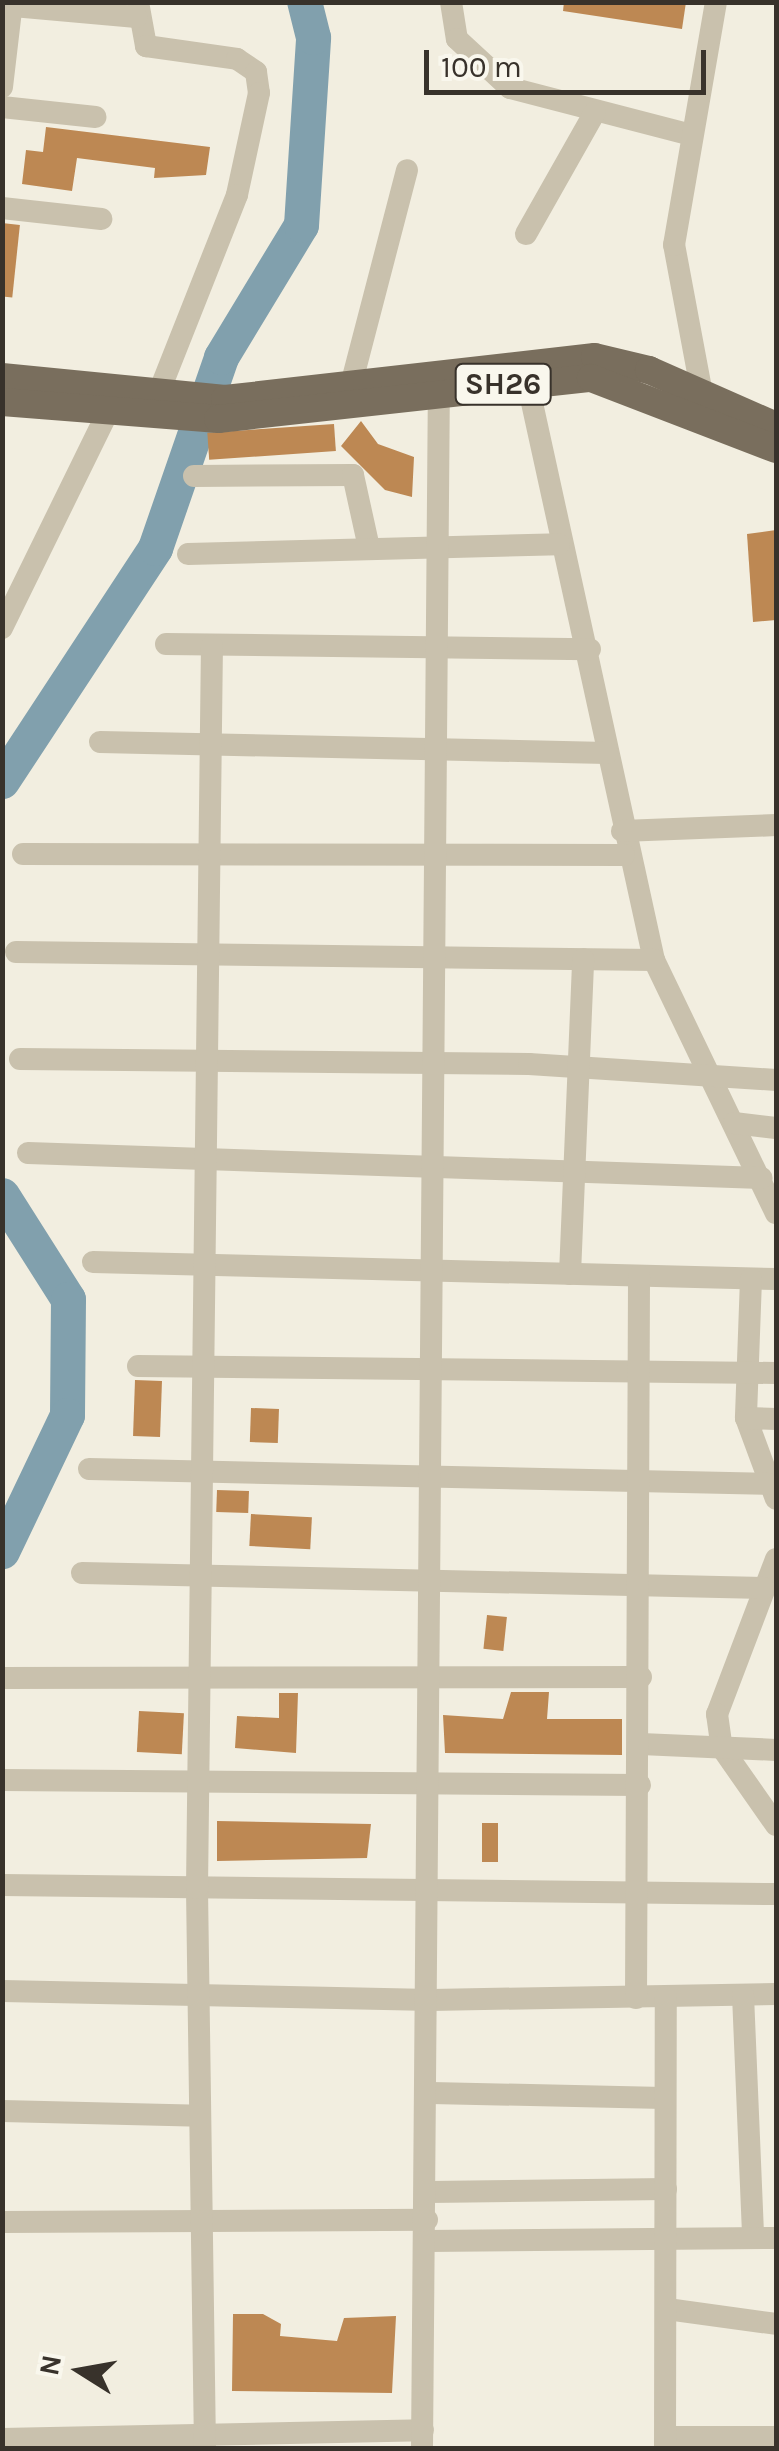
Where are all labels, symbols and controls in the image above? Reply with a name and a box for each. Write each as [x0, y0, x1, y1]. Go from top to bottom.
scale bar [429, 30, 712, 92]
text: 100 m [441, 49, 522, 85]
road number: SH26 [453, 359, 553, 409]
north arrow [30, 2321, 130, 2421]
text: N [32, 2352, 68, 2378]

